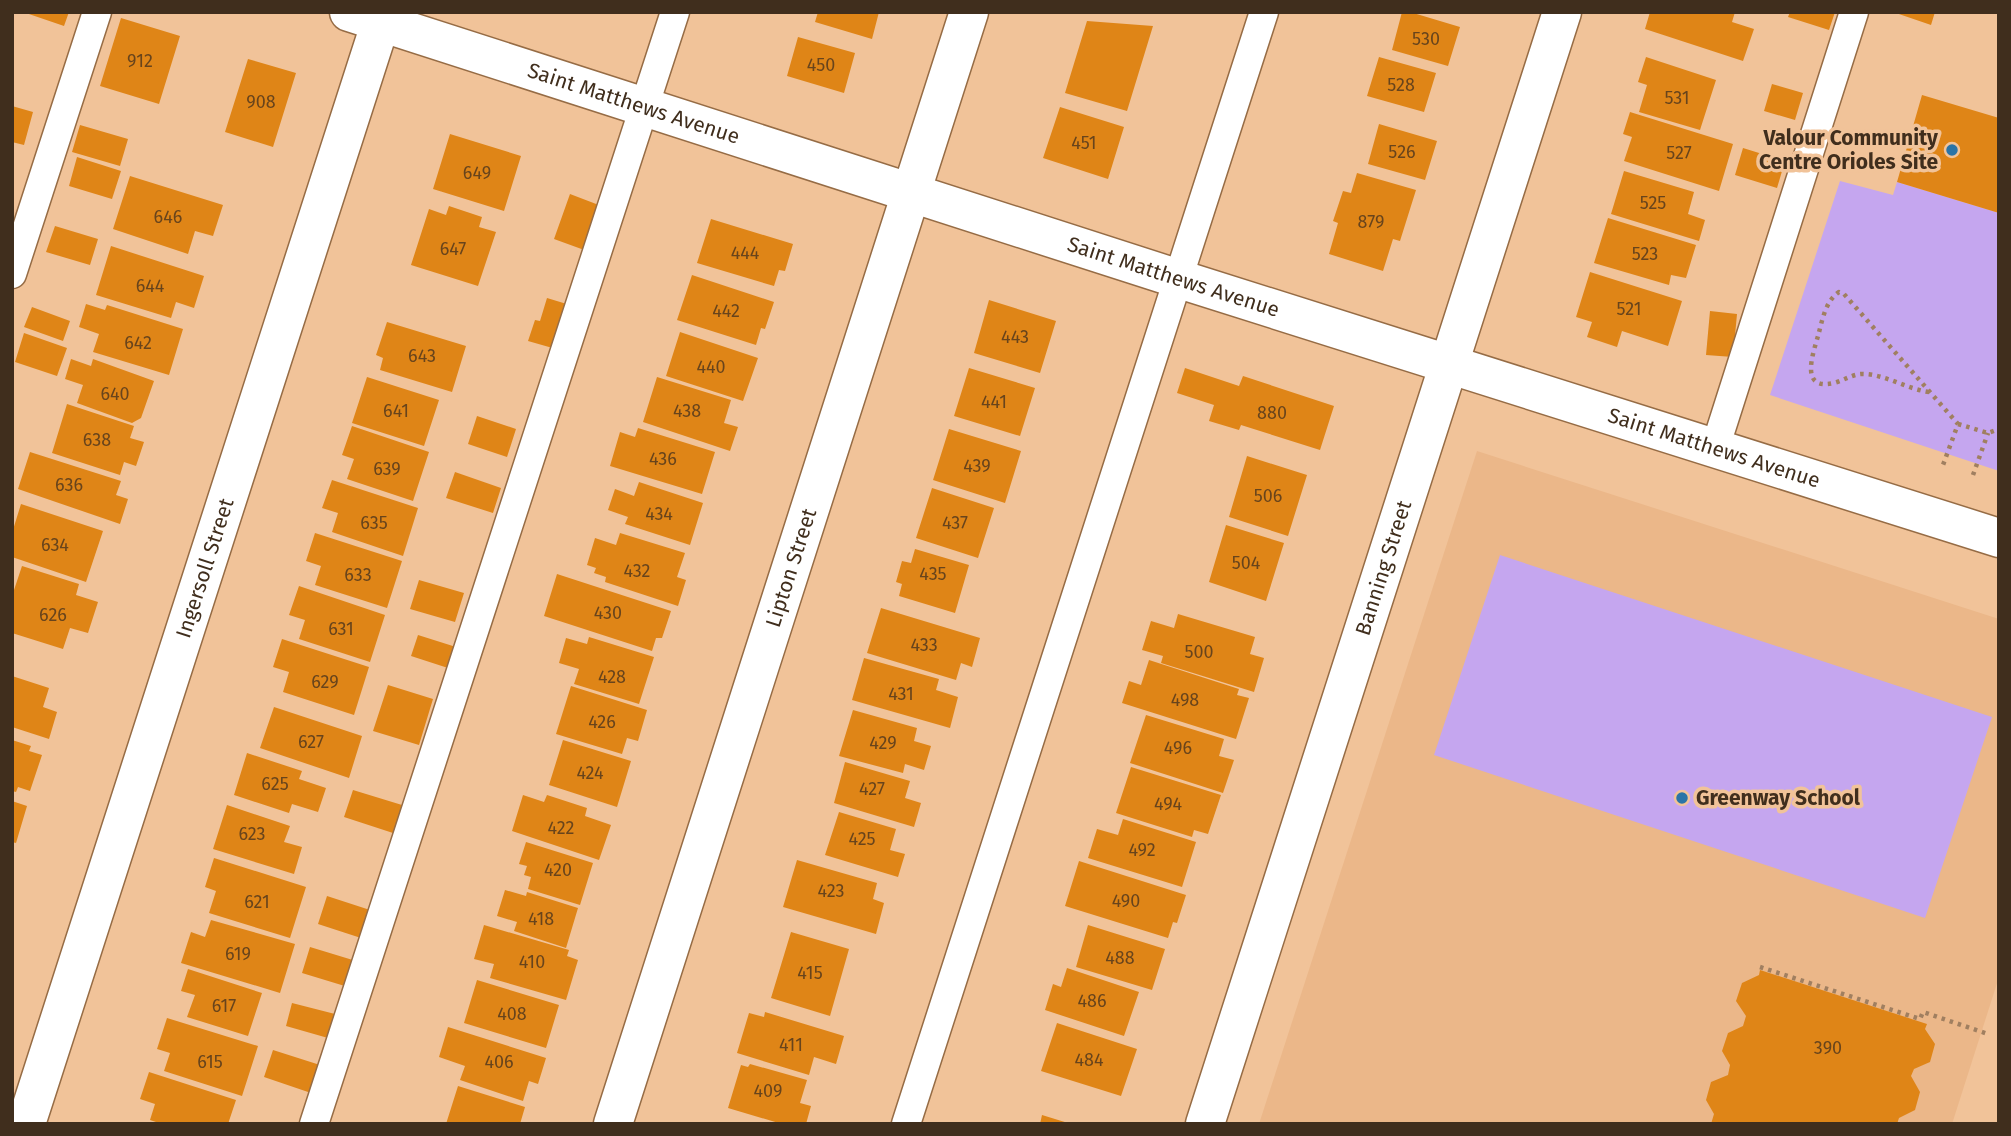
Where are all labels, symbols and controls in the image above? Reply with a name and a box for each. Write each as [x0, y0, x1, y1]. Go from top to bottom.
house number: 530 [1412, 28, 1440, 50]
house number: 912 [127, 50, 153, 72]
house number: 450 [807, 54, 835, 76]
street label: Saint Matthews Avenue [524, 57, 743, 150]
house number: 528 [1387, 74, 1415, 96]
house number: 531 [1664, 87, 1690, 109]
house number: 908 [246, 91, 276, 113]
place label: Valour Community Centre Orioles Site [1759, 125, 1938, 175]
house number: 451 [1071, 132, 1097, 154]
house number: 526 [1388, 141, 1416, 163]
house number: 527 [1666, 142, 1692, 164]
marker: Valour Community Centre Orioles Site [1944, 142, 1960, 158]
house number: 649 [463, 162, 491, 184]
house number: 525 [1640, 192, 1666, 214]
house number: 646 [154, 206, 182, 228]
house number: 879 [1358, 211, 1384, 233]
street label: Saint Matthews Avenue [1064, 231, 1283, 323]
house number: 647 [440, 238, 466, 260]
house number: 444 [731, 242, 760, 264]
house number: 523 [1632, 243, 1658, 265]
house number: 644 [136, 275, 165, 297]
house number: 521 [1616, 298, 1642, 320]
house number: 442 [712, 300, 740, 322]
house number: 443 [1001, 326, 1029, 348]
house number: 642 [124, 332, 152, 354]
house number: 643 [408, 345, 436, 367]
house number: 440 [696, 356, 726, 378]
house number: 640 [100, 383, 130, 405]
house number: 441 [981, 391, 1007, 413]
house number: 641 [383, 400, 409, 422]
house number: 438 [673, 400, 701, 422]
house number: 880 [1257, 402, 1287, 424]
street label: Saint Matthews Avenue [1605, 402, 1823, 494]
house number: 638 [83, 429, 111, 451]
house number: 436 [649, 448, 677, 470]
house number: 439 [963, 455, 991, 477]
house number: 639 [373, 458, 401, 480]
house number: 636 [55, 474, 83, 496]
house number: 506 [1254, 485, 1282, 507]
street label: Ingersoll Street [170, 495, 240, 641]
street label: Banning Street [1350, 497, 1418, 639]
house number: 434 [645, 503, 673, 525]
street label: Lipton Street [760, 505, 822, 631]
house number: 635 [360, 512, 388, 534]
house number: 437 [942, 512, 968, 534]
house number: 634 [41, 534, 69, 556]
house number: 504 [1232, 552, 1261, 574]
house number: 432 [624, 560, 651, 582]
house number: 435 [919, 563, 947, 585]
house number: 633 [344, 564, 372, 586]
house number: 430 [594, 602, 622, 624]
house number: 626 [39, 604, 67, 626]
house number: 631 [328, 618, 354, 640]
house number: 433 [910, 634, 938, 656]
house number: 500 [1184, 641, 1214, 663]
house number: 428 [598, 666, 626, 688]
house number: 629 [311, 671, 339, 693]
house number: 431 [888, 683, 914, 705]
house number: 498 [1171, 689, 1199, 711]
house number: 426 [588, 711, 616, 733]
house number: 627 [298, 731, 324, 753]
house number: 429 [869, 732, 897, 754]
house number: 496 [1164, 737, 1192, 759]
house number: 424 [576, 762, 604, 784]
house number: 625 [261, 773, 289, 795]
house number: 427 [859, 778, 885, 800]
place label: Greenway School [1696, 785, 1861, 811]
marker: Greenway School [1674, 790, 1690, 806]
house number: 494 [1154, 793, 1182, 815]
house number: 422 [547, 817, 575, 839]
house number: 623 [238, 823, 266, 845]
house number: 425 [848, 828, 876, 850]
house number: 492 [1128, 839, 1156, 861]
house number: 420 [544, 859, 572, 881]
house number: 423 [817, 880, 845, 902]
house number: 490 [1112, 890, 1140, 912]
house number: 621 [244, 891, 270, 913]
house number: 418 [528, 908, 554, 930]
house number: 619 [225, 943, 251, 965]
house number: 488 [1105, 947, 1135, 969]
house number: 410 [519, 951, 545, 973]
house number: 415 [797, 962, 823, 984]
house number: 486 [1077, 990, 1107, 1012]
house number: 617 [212, 995, 236, 1017]
house number: 408 [497, 1003, 527, 1025]
house number: 411 [779, 1034, 803, 1056]
house number: 390 [1814, 1037, 1842, 1059]
house number: 484 [1074, 1049, 1104, 1071]
house number: 615 [197, 1051, 223, 1073]
house number: 406 [484, 1051, 514, 1073]
house number: 409 [754, 1080, 782, 1102]

